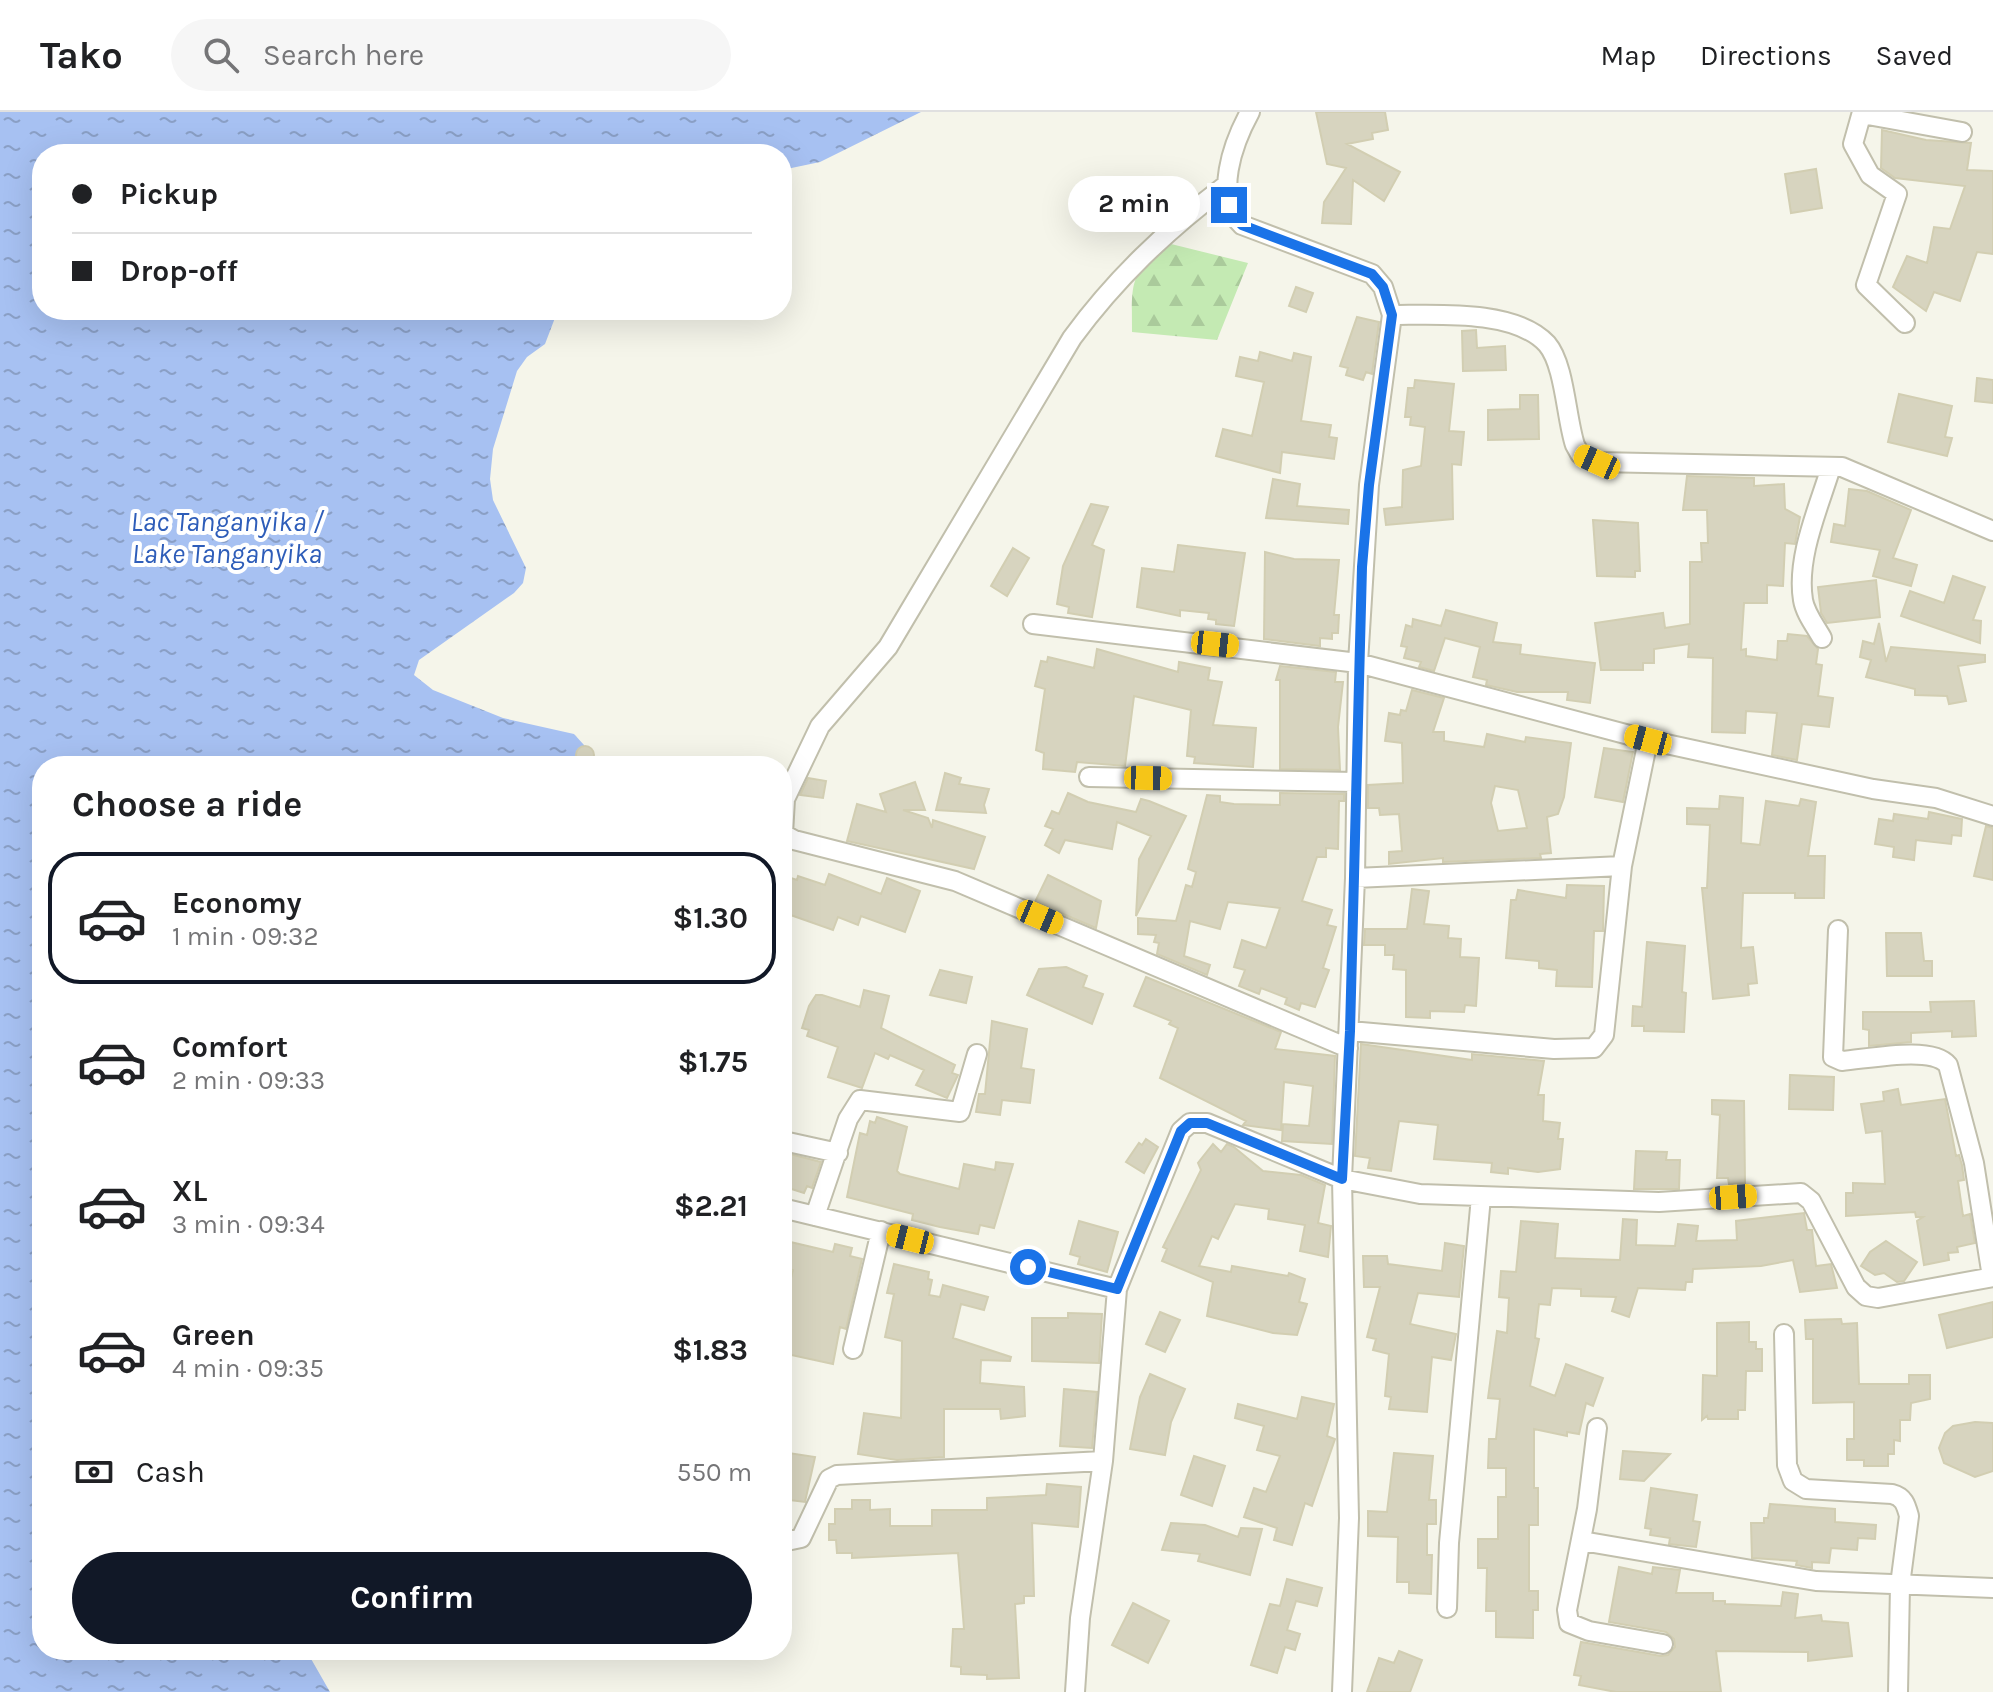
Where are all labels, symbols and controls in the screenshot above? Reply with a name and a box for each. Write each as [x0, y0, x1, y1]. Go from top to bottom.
search box [171, 19, 731, 91]
text: Tako [40, 33, 123, 78]
icon: search [199, 33, 243, 77]
text: Search here [263, 37, 424, 73]
text: Map [1601, 39, 1656, 72]
text: Directions [1700, 39, 1832, 72]
text: Saved [1876, 39, 1953, 72]
text: Pickup [120, 176, 218, 212]
callout: 2 min [1069, 177, 1201, 233]
route end [1211, 187, 1247, 223]
text: 2 min [1098, 188, 1170, 219]
text: Drop-off [120, 253, 238, 289]
car [1570, 441, 1624, 483]
water label: Lac Tanganyika / Lake Tanganyika [130, 505, 325, 570]
car [1190, 630, 1240, 658]
car [1622, 722, 1674, 758]
car [1124, 766, 1172, 790]
text: Choose a ride [72, 783, 302, 825]
icon: car [76, 882, 148, 954]
text: Economy [172, 885, 302, 921]
car [1013, 897, 1067, 937]
text: $1.30 [673, 900, 748, 936]
text: 1 min · 09:32 [172, 921, 318, 952]
icon: car [76, 1026, 148, 1098]
text: Comfort [172, 1029, 288, 1065]
text: $1.75 [678, 1044, 748, 1080]
text: 2 min · 09:33 [172, 1065, 325, 1096]
icon: car [76, 1170, 148, 1242]
text: XL [172, 1173, 207, 1209]
car [1708, 1183, 1758, 1211]
text: $2.21 [674, 1188, 748, 1224]
text: 3 min · 09:34 [172, 1209, 325, 1240]
car [884, 1222, 936, 1256]
route start [1010, 1249, 1046, 1285]
icon: car [76, 1314, 148, 1386]
text: Green [172, 1317, 255, 1353]
text: $1.83 [672, 1332, 748, 1368]
text: 4 min · 09:35 [172, 1353, 324, 1384]
icon: cash [72, 1450, 116, 1494]
text: Cash [136, 1454, 205, 1490]
text: 550 m [677, 1457, 752, 1488]
button: Confirm [72, 1552, 752, 1644]

